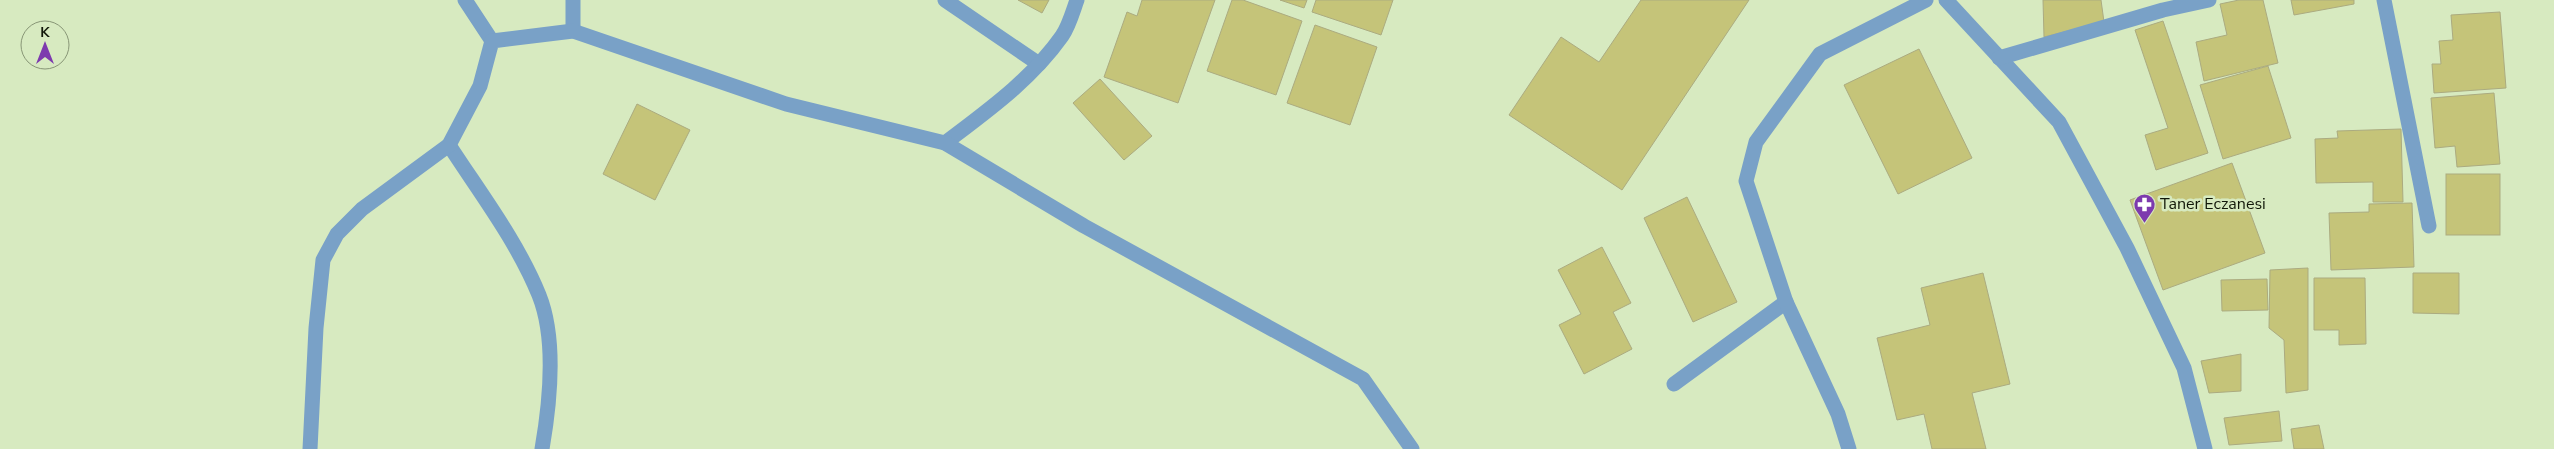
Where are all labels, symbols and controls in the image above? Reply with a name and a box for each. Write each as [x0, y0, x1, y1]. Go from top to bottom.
north arrow [20, 20, 70, 70]
text: K [40, 23, 50, 42]
pharmacy icon: Taner Eczanesi [2132, 192, 2156, 223]
place label: Taner Eczanesi [2160, 193, 2266, 215]

